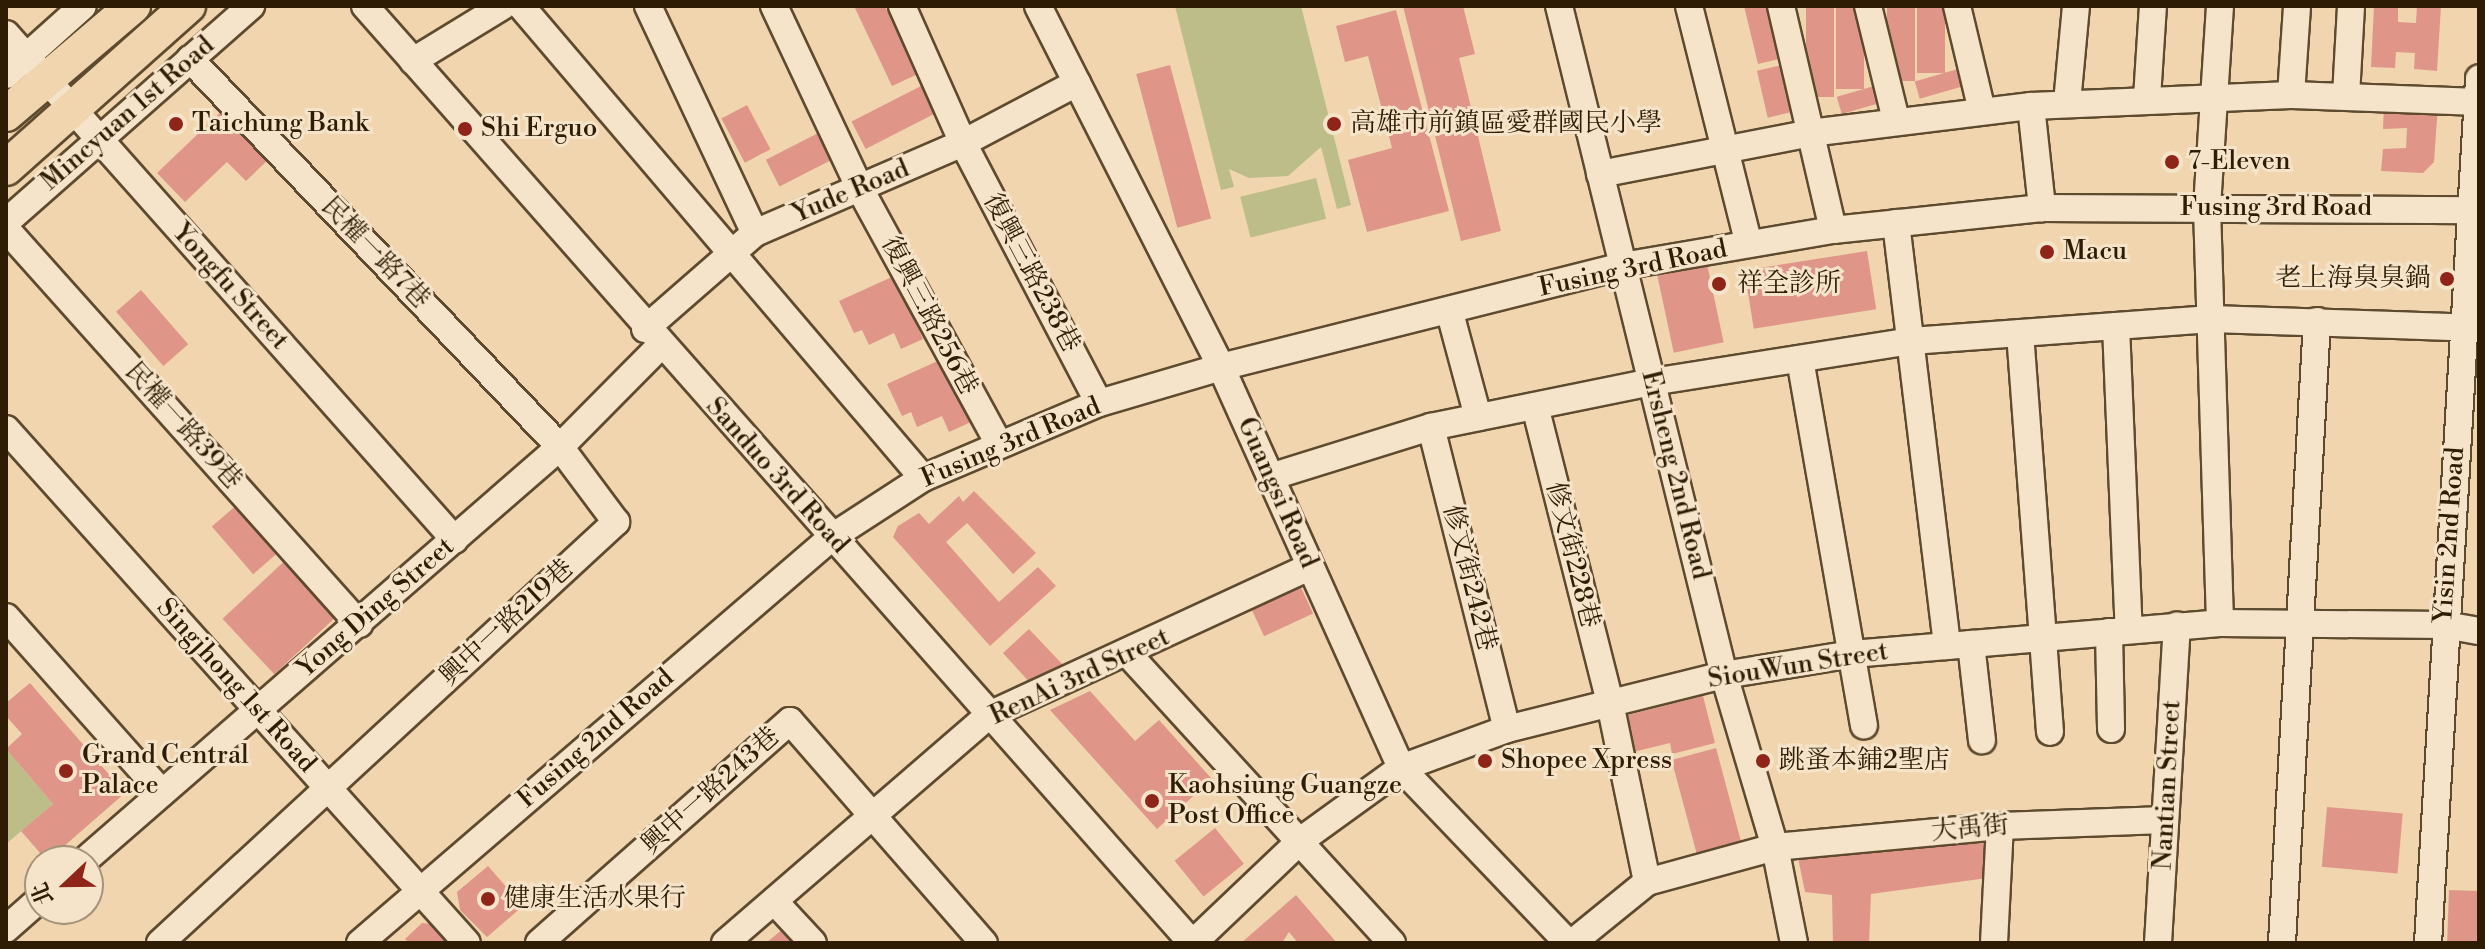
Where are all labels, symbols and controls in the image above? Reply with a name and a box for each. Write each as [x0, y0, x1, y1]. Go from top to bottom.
street label: Mincyuan 1st Road [35, 30, 221, 198]
place label: Taichung Bank [192, 108, 369, 140]
place label: 高雄市前鎮區愛群國民小學 [1350, 108, 1662, 140]
place label: Shi Erguo [481, 113, 597, 145]
marker: Taichung Bank [167, 115, 185, 133]
marker: 高雄市前鎮區愛群國民小學 [1325, 115, 1343, 133]
marker: Shi Erguo [456, 120, 474, 138]
place label: 7-Eleven [2188, 146, 2290, 178]
street label: Yude Road [788, 153, 914, 231]
marker: 7-Eleven [2163, 153, 2181, 171]
street label: 復興三路238巷 [976, 188, 1086, 358]
street label: 民權一路7巷 [314, 191, 436, 315]
street label: Fusing 3rd Road [2180, 192, 2372, 224]
street label: Yongfu Street [165, 218, 295, 356]
street label: 復興三路256巷 [874, 231, 984, 401]
street label: Fusing 3rd Road [1536, 234, 1730, 304]
place label: Macu [2063, 236, 2127, 268]
marker: Macu [2038, 243, 2056, 261]
place label: 老上海臭臭鍋 [2275, 263, 2431, 295]
place label: 祥全診所 [1737, 268, 1841, 300]
marker: 老上海臭臭鍋 [2438, 270, 2456, 288]
marker: 祥全診所 [1708, 273, 1730, 295]
street label: 民權一路39巷 [118, 356, 248, 496]
street label: Ersheng 2nd Road [1634, 367, 1716, 583]
street label: Fusing 3rd Road [917, 391, 1105, 495]
street label: Sanduo 3rd Road [699, 392, 855, 560]
street label: Guangsi Road [1230, 413, 1324, 573]
street label: Yisin 2nd Road [2428, 446, 2472, 624]
street label: 修文街228巷 [1539, 479, 1605, 631]
street label: 修文街242巷 [1436, 502, 1502, 654]
street label: Yong Ding Street [291, 531, 461, 685]
street label: 興中一路219巷 [434, 553, 580, 693]
street label: Singjhong 1st Road [150, 593, 322, 779]
street label: RenAi 3rd Street [985, 622, 1175, 732]
street label: SiouWun Street [1706, 636, 1890, 696]
street label: Fusing 2nd Road [512, 663, 680, 815]
street label: Nantian Street [2148, 699, 2188, 871]
street label: 興中一路243巷 [636, 721, 786, 861]
place label: Grand Central Palace [82, 740, 249, 802]
place label: Shopee Xpress [1501, 745, 1672, 777]
place label: 跳蚤本鋪2聖店 [1779, 745, 1950, 777]
marker: Shopee Xpress [1476, 752, 1494, 770]
marker: 跳蚤本鋪2聖店 [1754, 752, 1772, 770]
marker: Grand Central Palace [57, 762, 75, 780]
place label: Kaohsiung Guangze Post Office [1168, 770, 1402, 832]
marker: Kaohsiung Guangze Post Office [1143, 792, 1161, 810]
street label: 大禹街 [1930, 810, 2010, 848]
north arrow [24, 845, 104, 925]
text: 北 [27, 878, 60, 909]
place label: 健康生活水果行 [504, 883, 686, 915]
marker: 健康生活水果行 [479, 890, 497, 908]

